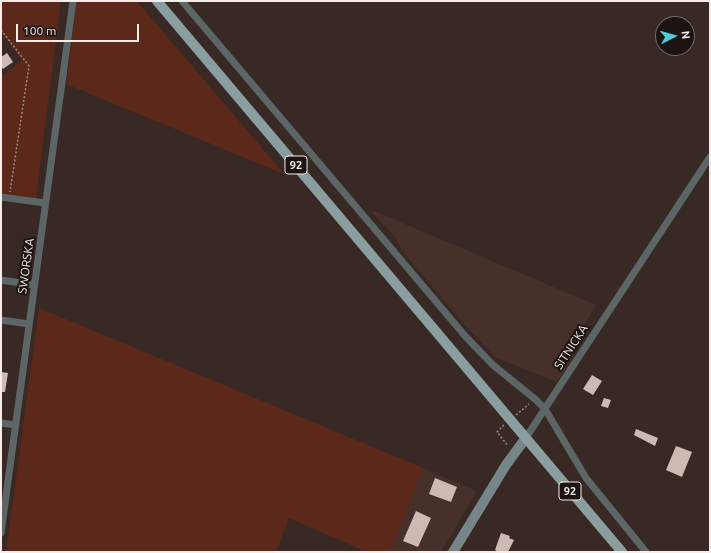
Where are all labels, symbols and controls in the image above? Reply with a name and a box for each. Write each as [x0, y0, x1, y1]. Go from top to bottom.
scale bar [18, 16, 141, 42]
north arrow [655, 16, 695, 56]
text: 100 m [23, 24, 56, 37]
text: N [680, 30, 692, 40]
road number: 92 [285, 156, 307, 174]
street label: SWORSKA [15, 237, 37, 295]
street label: SITNICKA [551, 322, 591, 372]
road number: 92 [559, 482, 581, 500]

